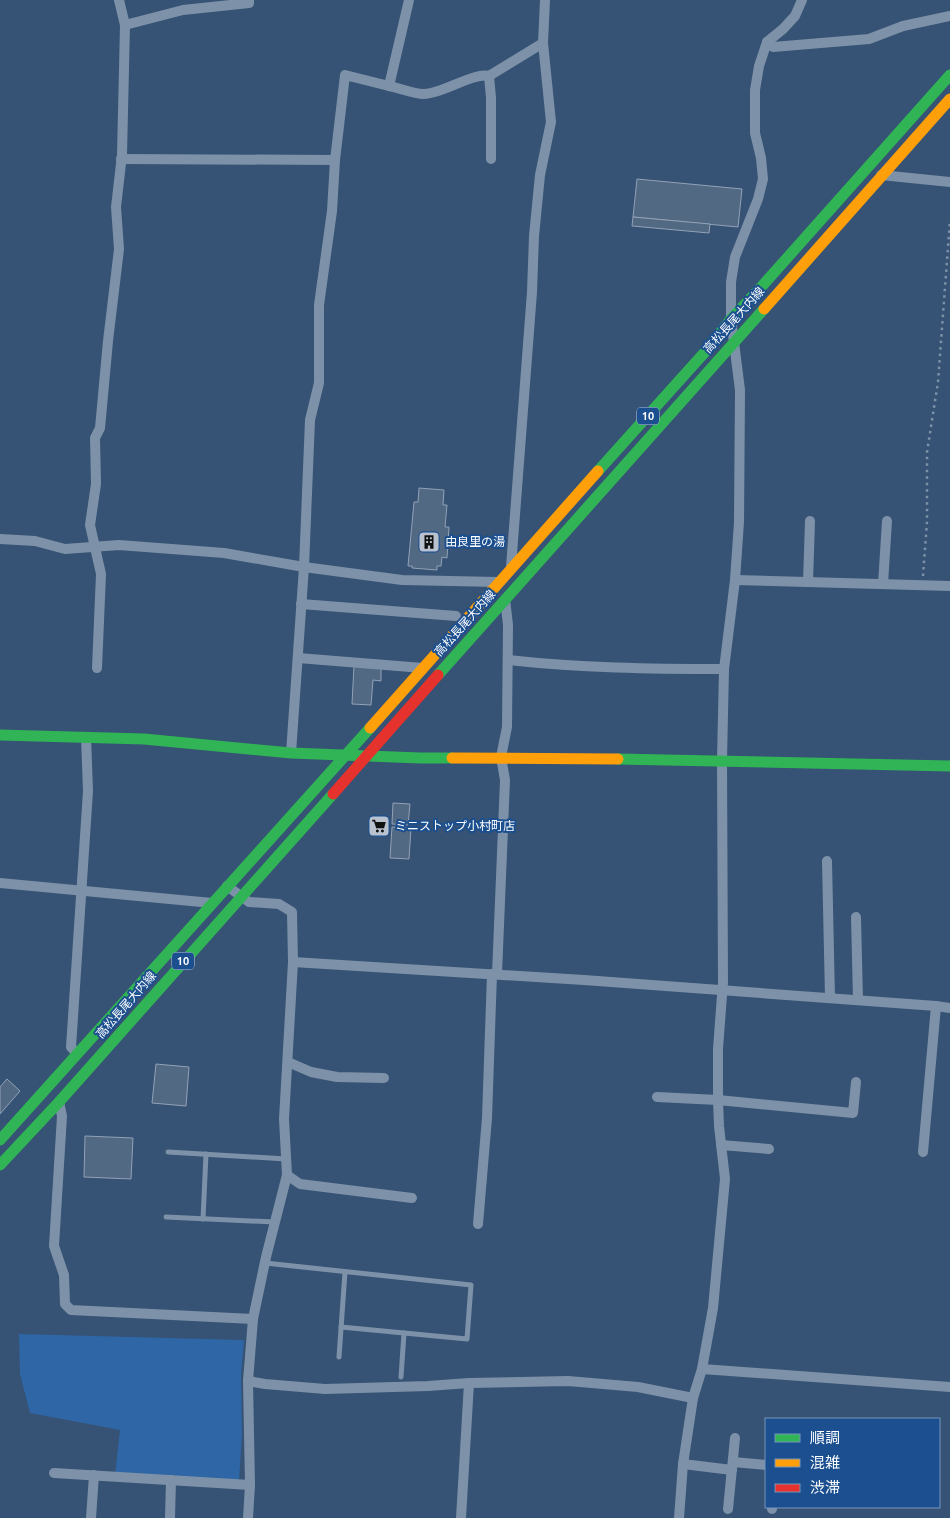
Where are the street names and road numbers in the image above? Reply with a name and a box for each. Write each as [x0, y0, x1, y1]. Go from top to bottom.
street label: 高松長尾大内線 [701, 284, 767, 355]
road number: 10 [637, 408, 659, 424]
street label: 高松長尾大内線 [432, 587, 498, 658]
road number: 10 [172, 952, 194, 969]
street label: 高松長尾大内線 [93, 969, 158, 1041]

